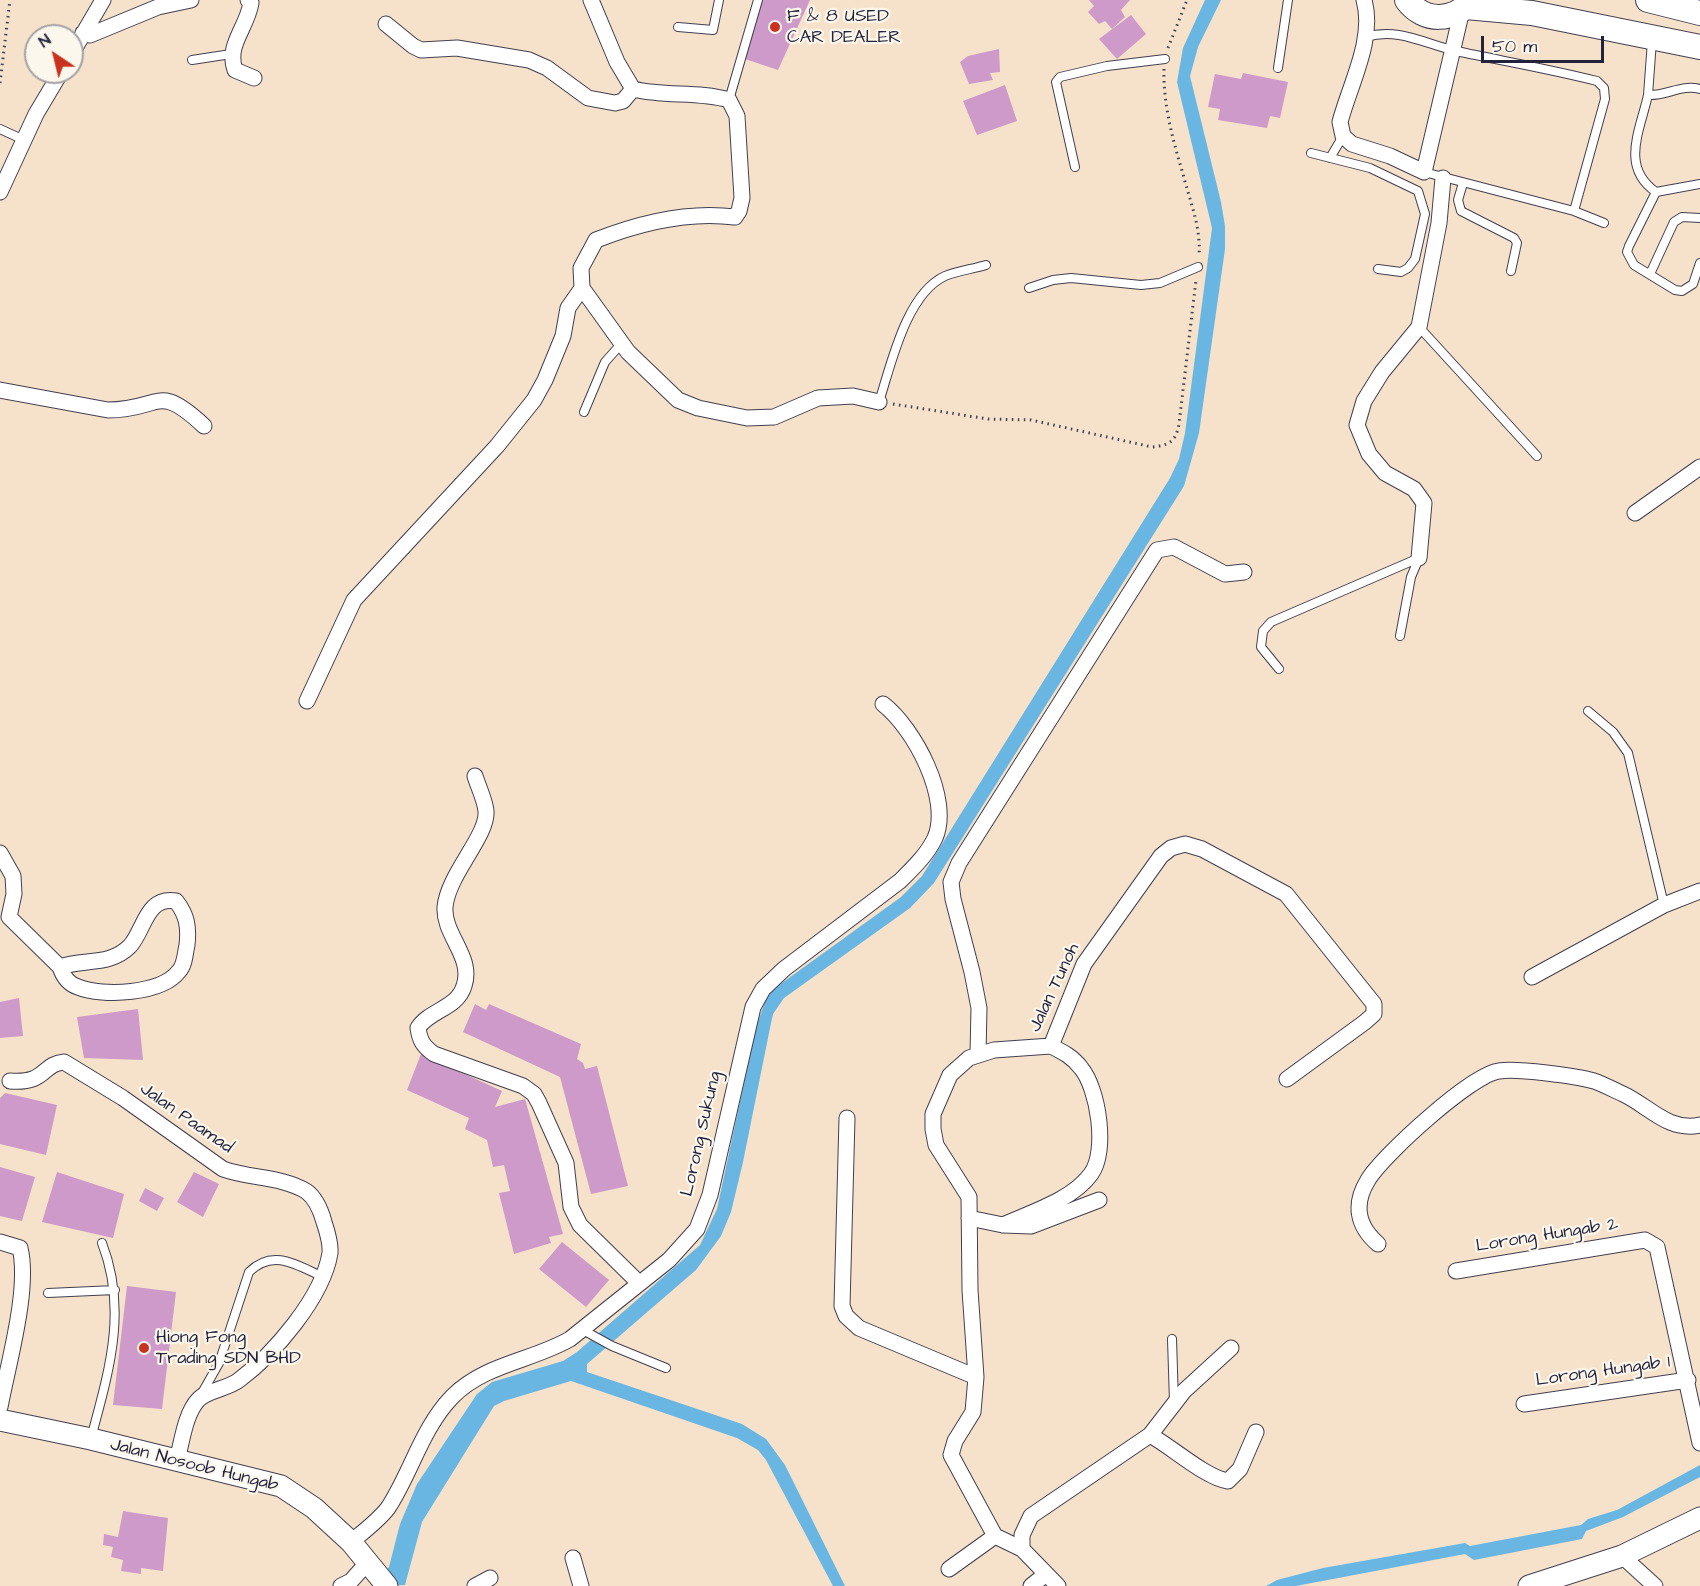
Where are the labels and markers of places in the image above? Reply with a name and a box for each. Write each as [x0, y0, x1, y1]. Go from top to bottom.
place label: F & 8 USED CAR DEALER [787, 6, 901, 48]
marker: F & 8 USED CAR DEALER [768, 20, 782, 34]
place label: Hiong Fong Trading SDN BHD [156, 1327, 301, 1370]
marker: Hiong Fong Trading SDN BHD [137, 1341, 151, 1355]

